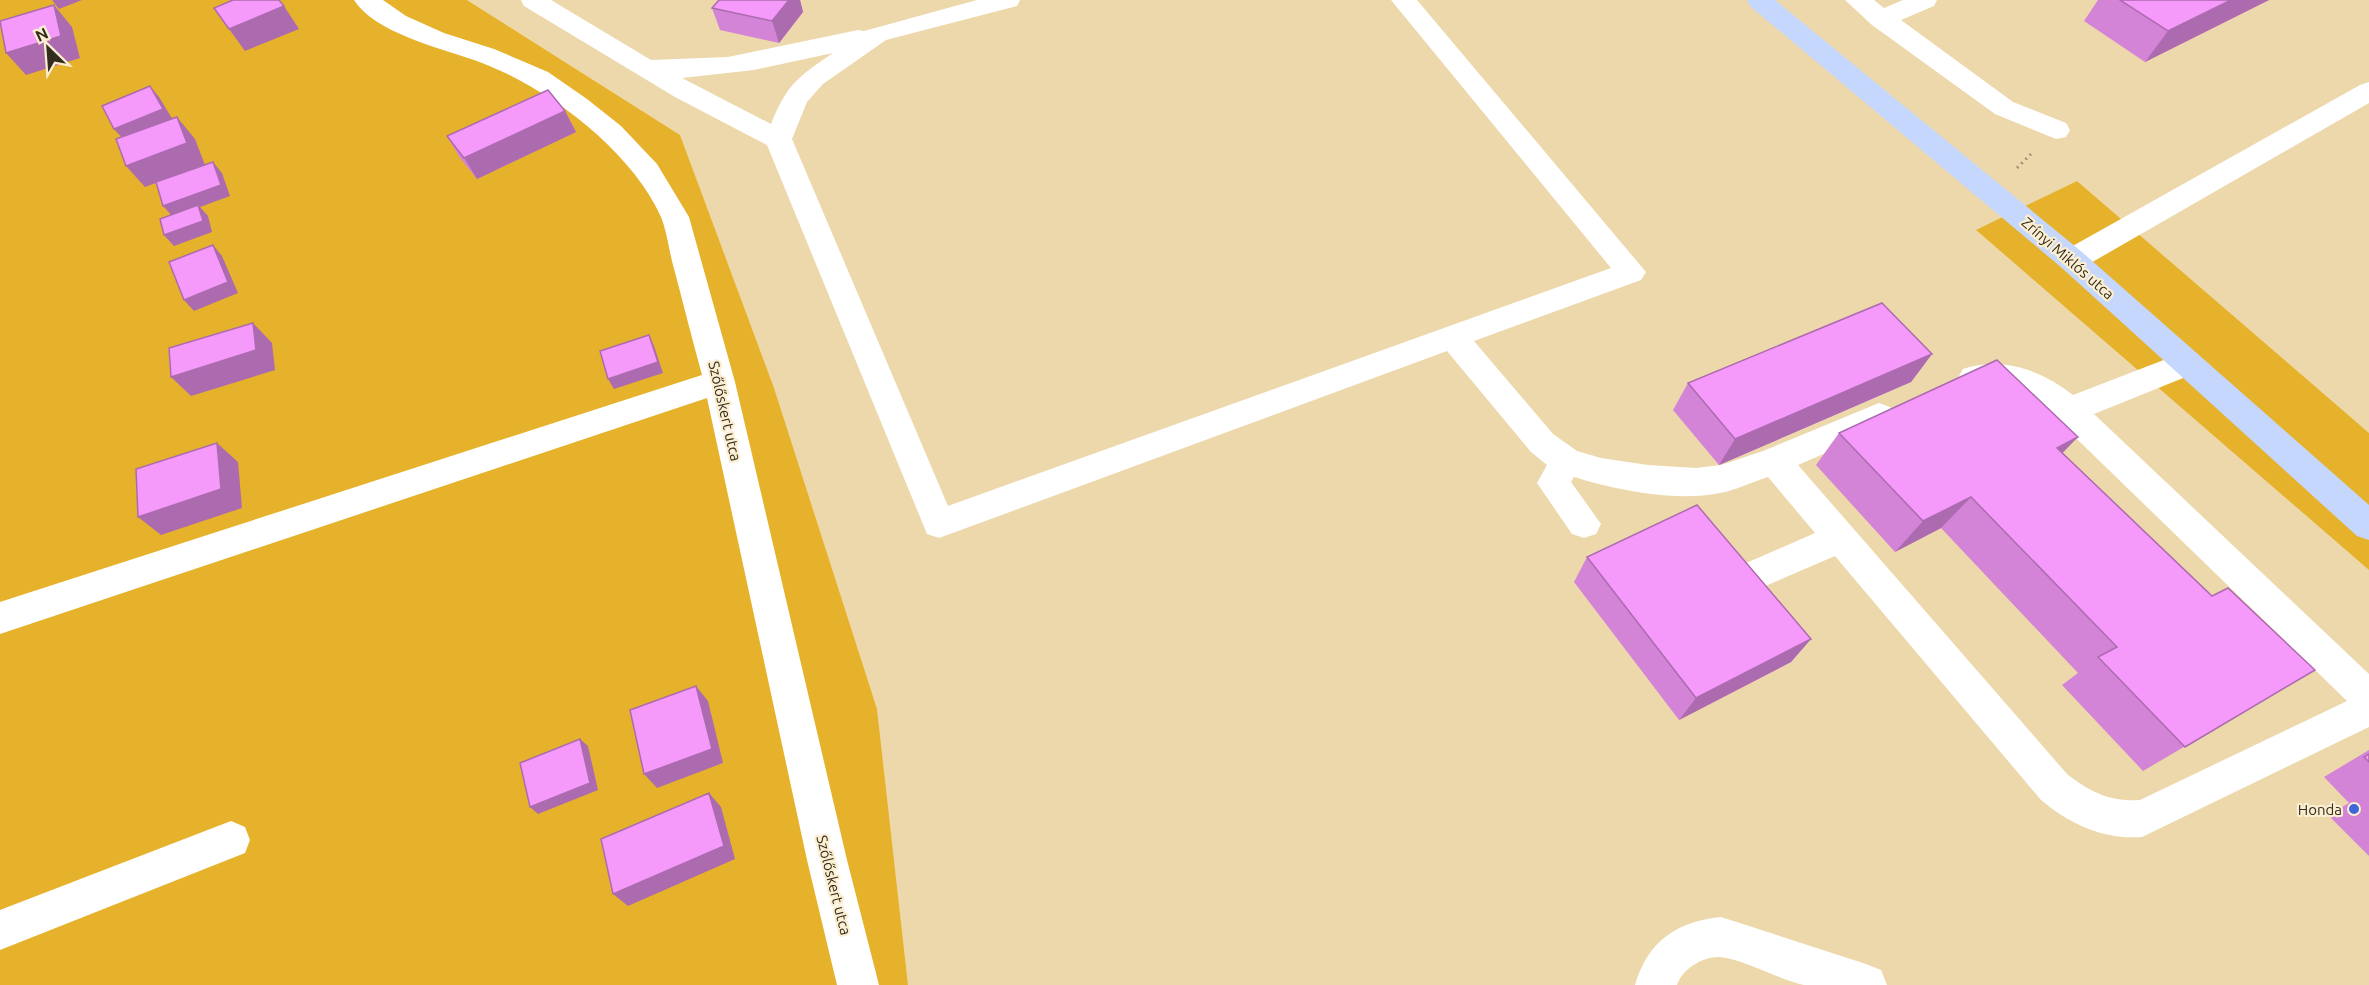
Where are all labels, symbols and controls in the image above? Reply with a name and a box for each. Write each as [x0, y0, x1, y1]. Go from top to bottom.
north arrow [18, 18, 78, 78]
text: N [32, 24, 51, 45]
street label: Zrínyi Miklós utca [2018, 213, 2118, 303]
street label: Szőlőskert utca [705, 359, 745, 463]
place label: Honda [2298, 801, 2342, 818]
marker: Honda [2347, 802, 2361, 816]
street label: Szőlőskert utca [813, 833, 855, 937]

